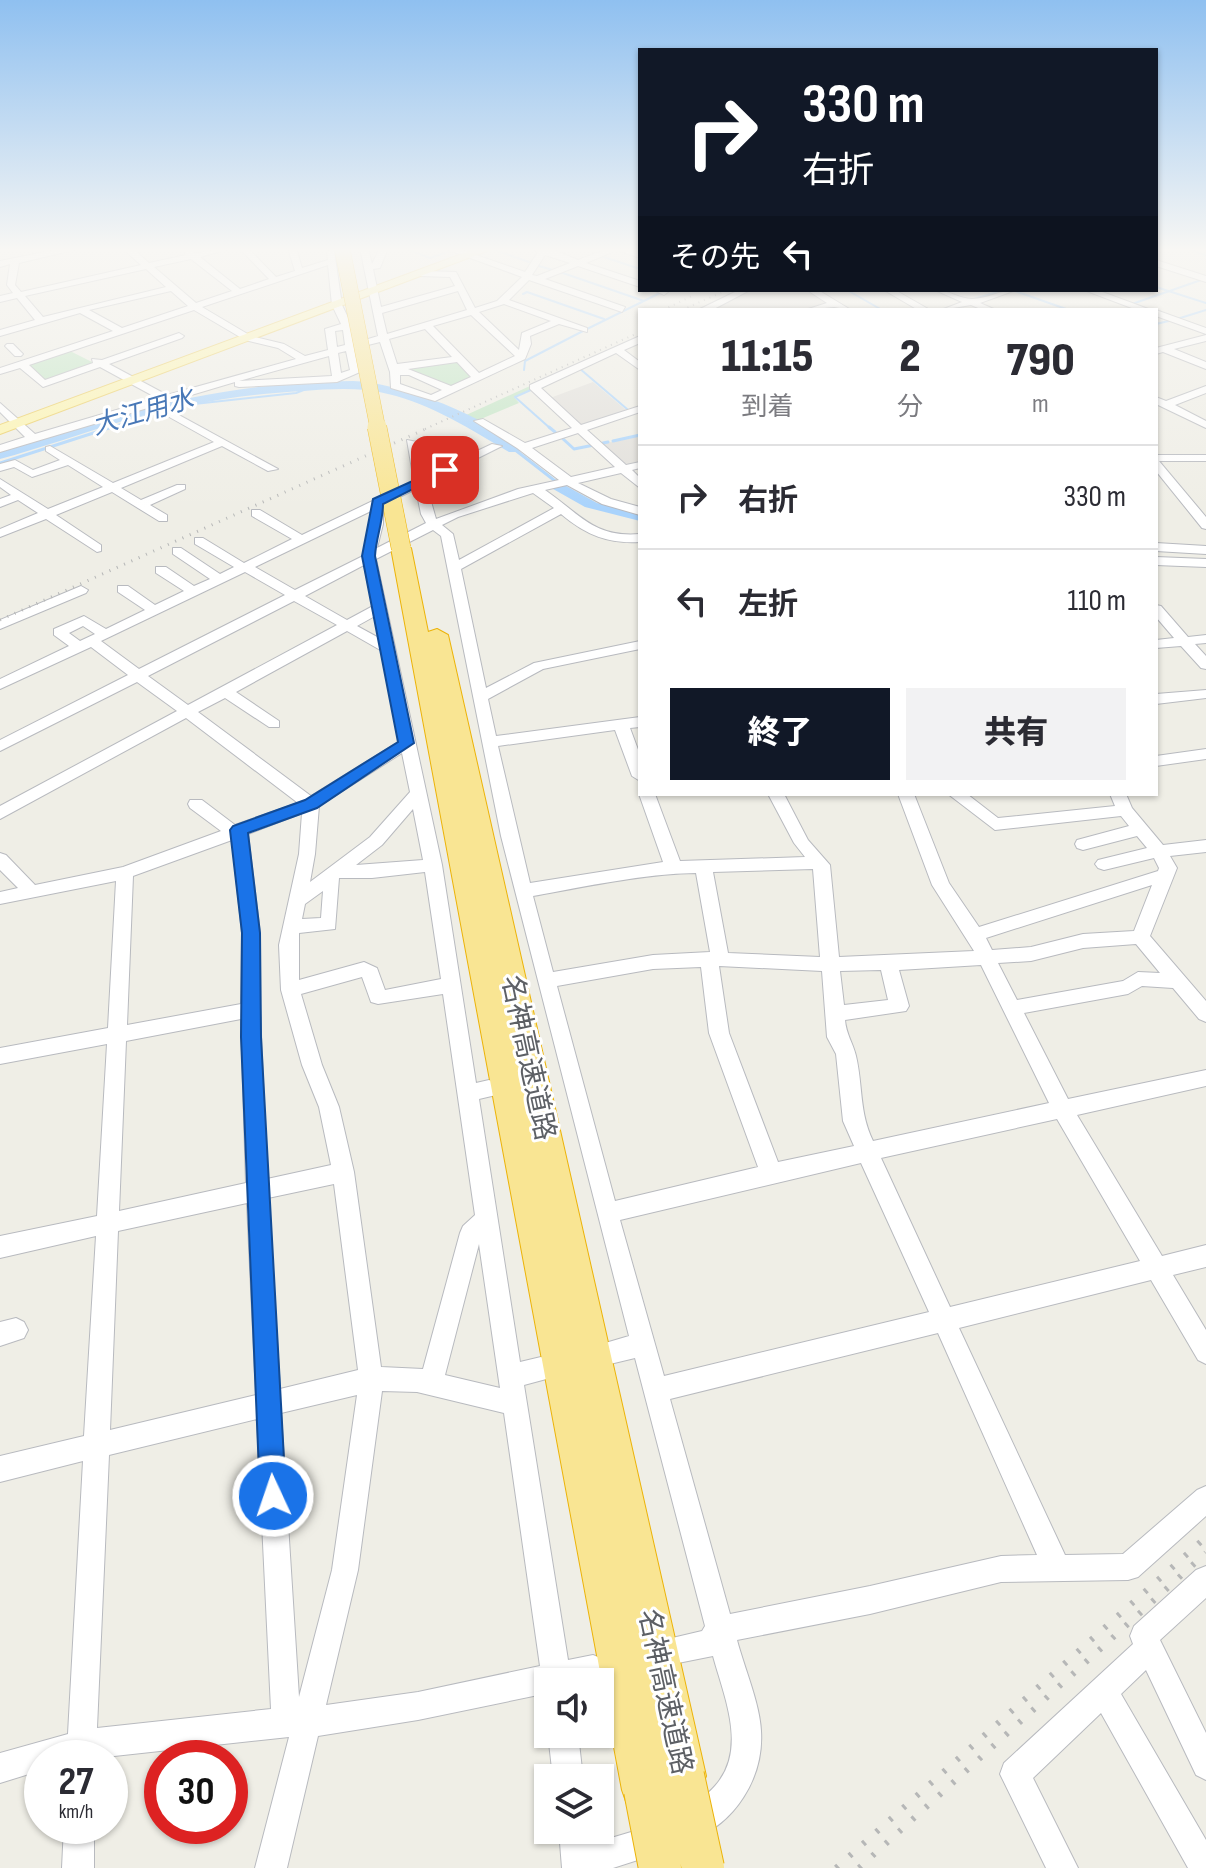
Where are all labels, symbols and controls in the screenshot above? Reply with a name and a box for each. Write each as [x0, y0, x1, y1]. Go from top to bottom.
text: 330 m [802, 72, 925, 139]
icon: right [670, 80, 774, 184]
text: 右折 [802, 150, 874, 193]
icon: left [776, 232, 820, 276]
text: その先 [670, 240, 760, 276]
text: 11:15 [721, 328, 814, 385]
text: 2 [899, 328, 921, 385]
text: 790 [1006, 332, 1075, 389]
water label: 大江用水 [89, 383, 200, 442]
text: m [1032, 389, 1049, 420]
text: 到着 [741, 392, 793, 423]
text: 分 [897, 392, 923, 423]
pin [411, 436, 479, 504]
icon: arrive [423, 448, 467, 492]
icon: right [670, 475, 714, 519]
text: 330 m [1063, 479, 1126, 515]
text: 右折 [738, 483, 798, 519]
icon: left [670, 579, 714, 623]
text: 110 m [1068, 583, 1126, 619]
text: 左折 [738, 587, 798, 623]
button: 終了 [670, 688, 890, 780]
button: 共有 [906, 688, 1126, 780]
street label: 名神高速道路 [494, 972, 562, 1144]
position arrow [231, 1454, 315, 1538]
street label: 名神高速道路 [631, 1606, 699, 1778]
map controls [534, 1668, 614, 1844]
button: sound [534, 1668, 614, 1748]
speed limit sign: 30 [144, 1740, 248, 1844]
text: 27 [59, 1758, 93, 1806]
button: layers [534, 1764, 614, 1844]
text: km/h [59, 1800, 93, 1824]

